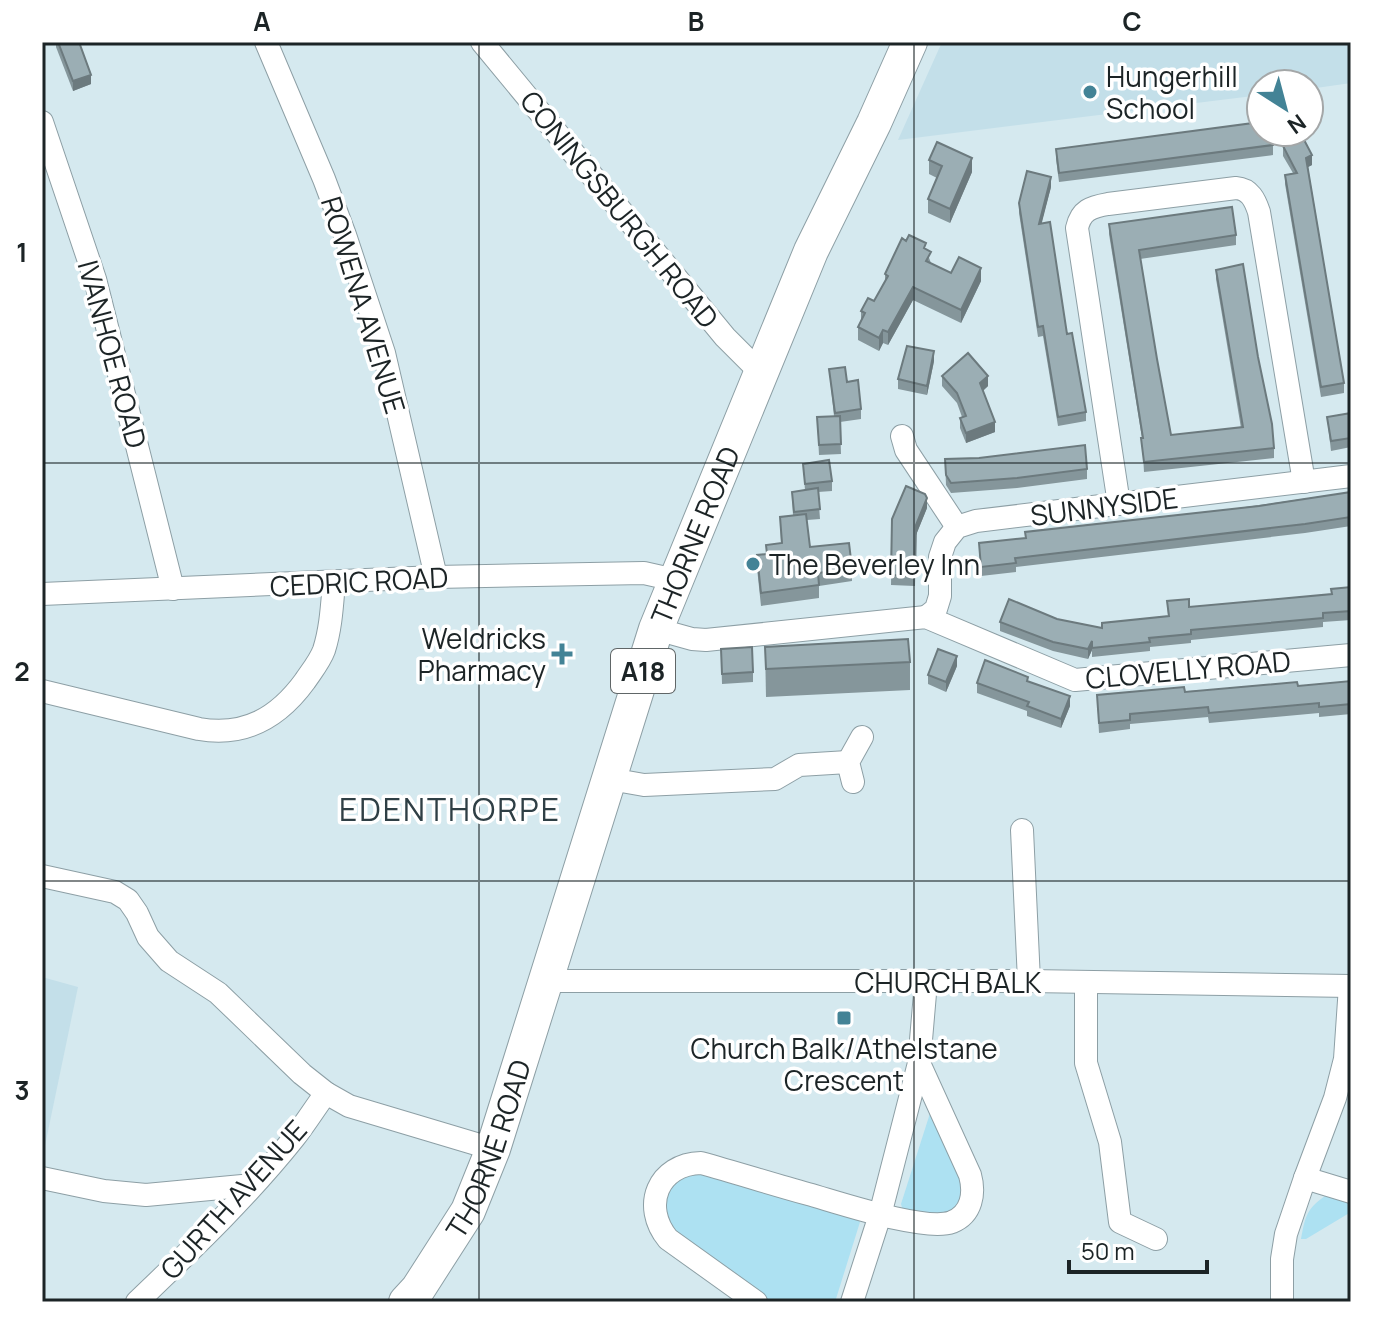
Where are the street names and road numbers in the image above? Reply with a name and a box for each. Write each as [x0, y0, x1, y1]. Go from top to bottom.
street label: CONINGSBURGH ROAD [512, 82, 728, 336]
street label: ROWENA AVENUE [313, 192, 415, 418]
street label: IVANHOE ROAD [70, 256, 156, 452]
street label: THORNE ROAD [641, 440, 748, 629]
street label: SUNNYSIDE [1028, 478, 1180, 534]
street label: CEDRIC ROAD [269, 557, 449, 605]
street label: CLOVELLY ROAD [1084, 641, 1292, 697]
road number: A18 [611, 649, 675, 693]
street label: CHURCH BALK [855, 963, 1042, 1001]
street label: THORNE ROAD [437, 1055, 539, 1245]
street label: GURTH AVENUE [151, 1111, 315, 1287]

